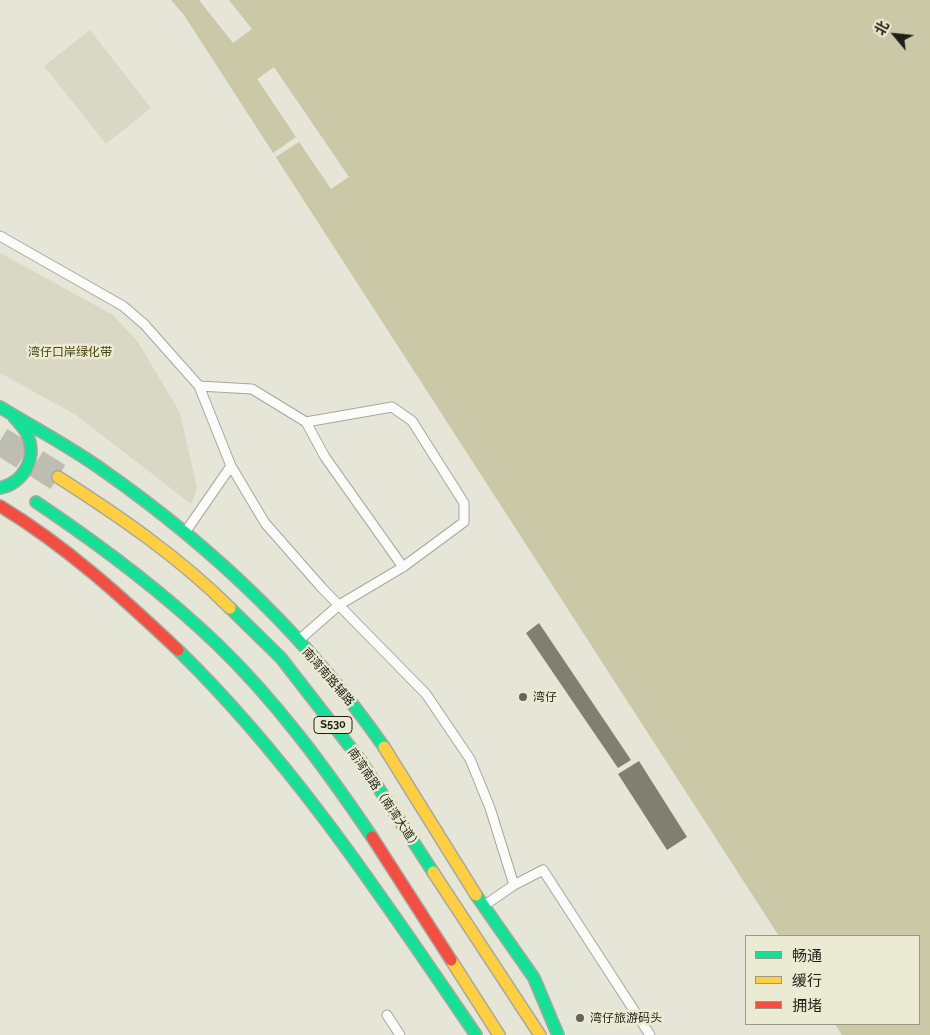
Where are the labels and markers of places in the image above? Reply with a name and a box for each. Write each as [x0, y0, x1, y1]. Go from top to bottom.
place label: 湾仔 [533, 690, 557, 704]
marker: 湾仔 [517, 691, 529, 703]
place label: 湾仔旅游码头 [590, 1011, 662, 1025]
marker: 湾仔旅游码头 [574, 1012, 586, 1024]

